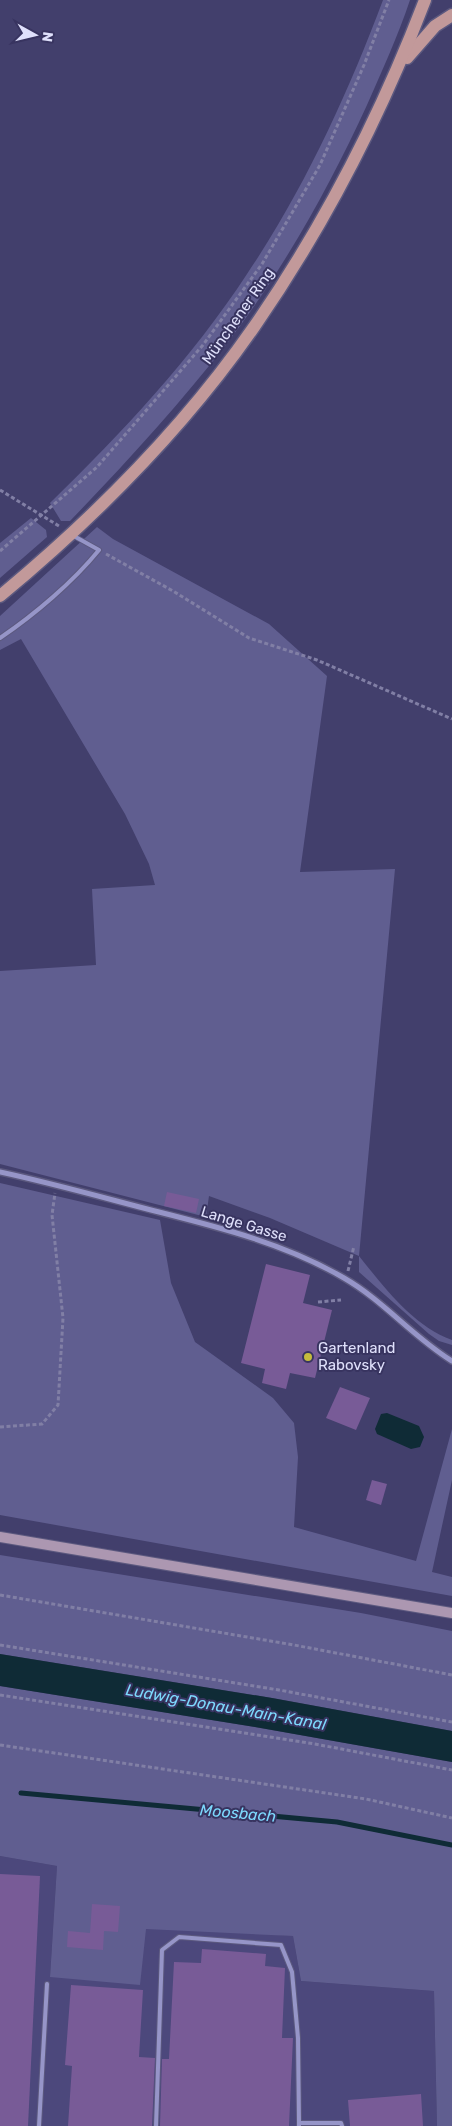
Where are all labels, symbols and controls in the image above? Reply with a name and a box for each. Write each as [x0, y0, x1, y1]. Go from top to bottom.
north arrow [10, 10, 60, 60]
text: N [38, 31, 56, 43]
street label: Münchener Ring [198, 264, 278, 368]
street label: Lange Gasse [199, 1202, 289, 1246]
place label: Gartenland Rabovsky [318, 1339, 396, 1374]
marker: Gartenland Rabovsky [302, 1351, 314, 1363]
water label: Ludwig-Donau-Main-Kanal [124, 1680, 329, 1734]
water label: Moosbach [199, 1800, 277, 1826]

